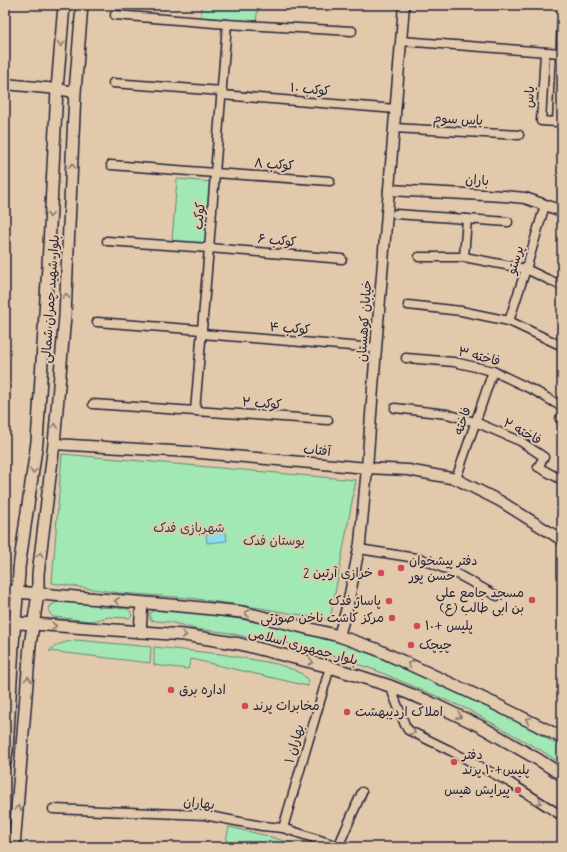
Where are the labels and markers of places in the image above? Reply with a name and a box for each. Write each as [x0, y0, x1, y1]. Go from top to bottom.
place label: دفتر پیشخوان حسن پور [408, 553, 478, 585]
marker: دفتر پیشخوان حسن پور [396, 563, 406, 573]
place label: خرازی آرتین 2 [303, 565, 373, 582]
marker: خرازی آرتین 2 [376, 568, 386, 578]
place label: مسجد جامع علی بن ابی طالب (ع) [436, 585, 524, 617]
place label: پاساژ فدک [328, 593, 381, 610]
marker: مسجد جامع علی بن ابی طالب (ع) [527, 595, 537, 605]
marker: پاساژ فدک [384, 596, 394, 606]
place label: مرکز کاشت ناخن صورتی [260, 610, 384, 627]
marker: مرکز کاشت ناخن صورتی [387, 613, 397, 623]
place label: پلیس +۱۰ [425, 618, 473, 635]
marker: پلیس +۱۰ [412, 621, 422, 631]
place label: چیچک [419, 637, 452, 654]
marker: چیچک [406, 640, 416, 650]
place label: اداره برق [179, 682, 226, 699]
marker: اداره برق [166, 685, 176, 695]
place label: مخابرات پرند [253, 698, 320, 715]
marker: مخابرات پرند [240, 701, 250, 711]
place label: املاک اردیبهشت [355, 704, 443, 721]
marker: املاک اردیبهشت [342, 707, 352, 717]
place label: دفتر پلیس+۱۰ پرند [461, 747, 530, 779]
marker: دفتر پلیس+۱۰ پرند [449, 757, 459, 767]
place label: پیرایش هیس [444, 782, 510, 799]
marker: پیرایش هیس [513, 785, 523, 795]

